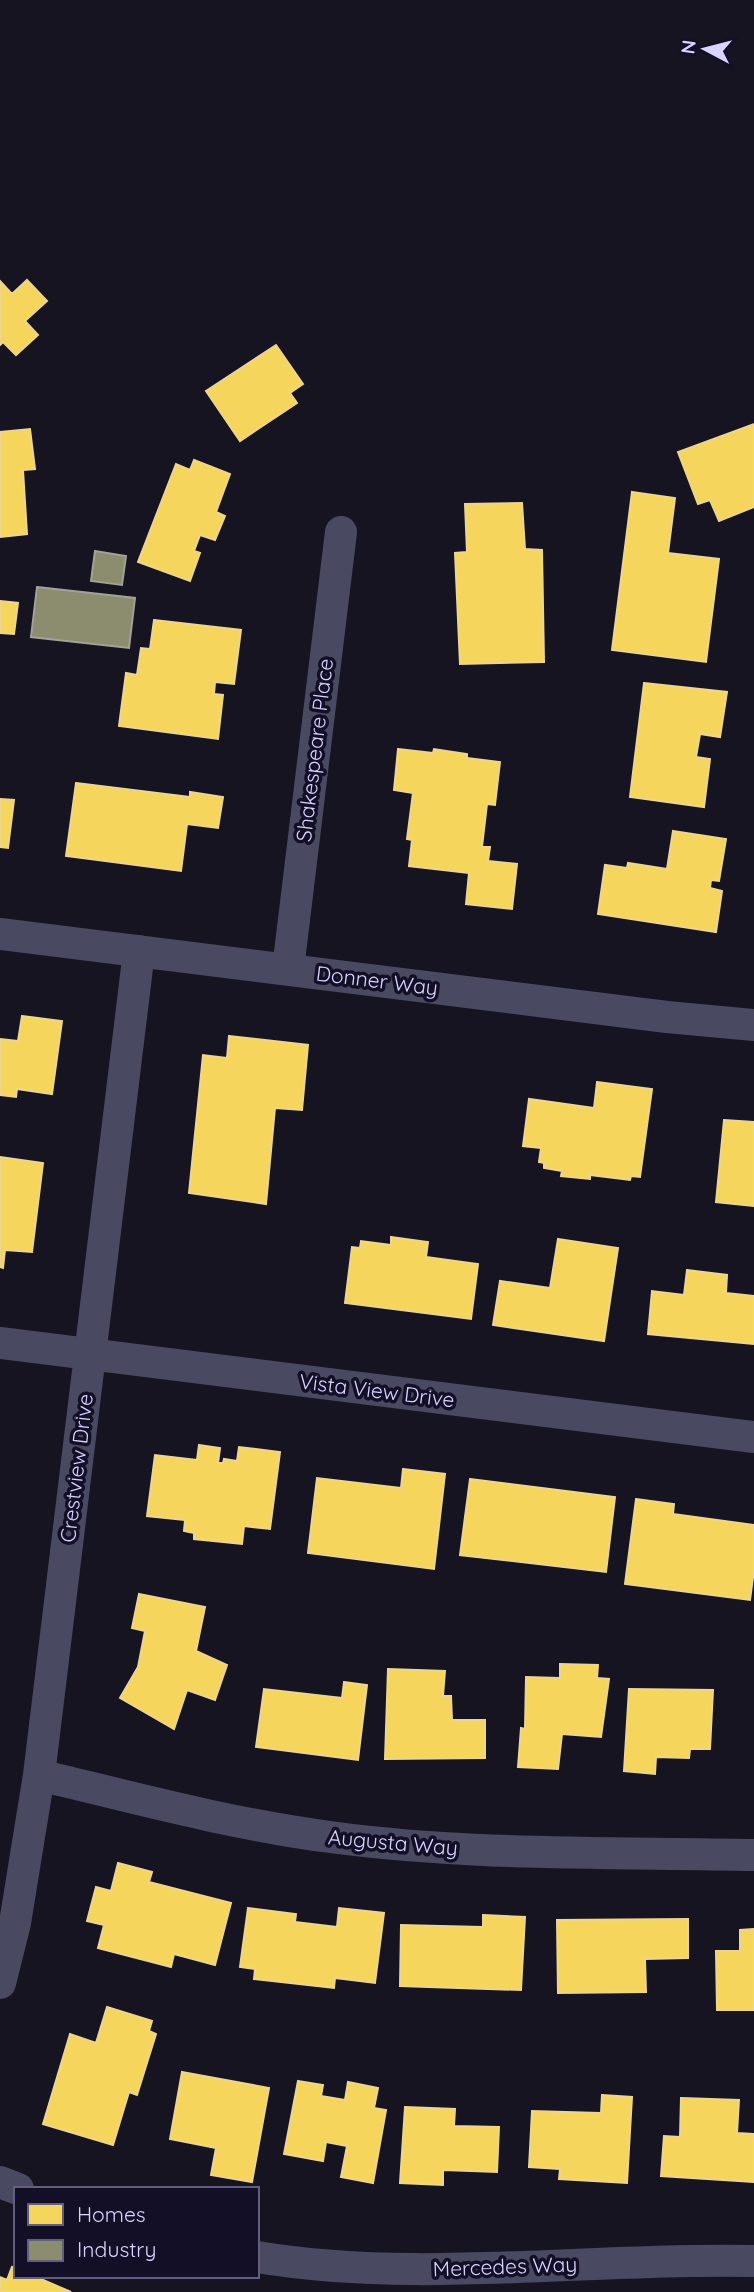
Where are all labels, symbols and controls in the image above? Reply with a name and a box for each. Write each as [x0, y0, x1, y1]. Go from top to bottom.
north arrow [670, 14, 740, 84]
text: N [675, 39, 701, 55]
street label: Shakespeare Place [290, 657, 338, 843]
street label: Donner Way [315, 960, 439, 1000]
street label: Vista View Drive [298, 1368, 456, 1412]
street label: Crestview Drive [54, 1392, 98, 1544]
street label: Augusta Way [327, 1823, 459, 1861]
legend [14, 2187, 259, 2278]
text: Homes [77, 2201, 146, 2227]
text: Industry [77, 2236, 156, 2262]
street label: Mercedes Way [432, 2250, 578, 2282]

